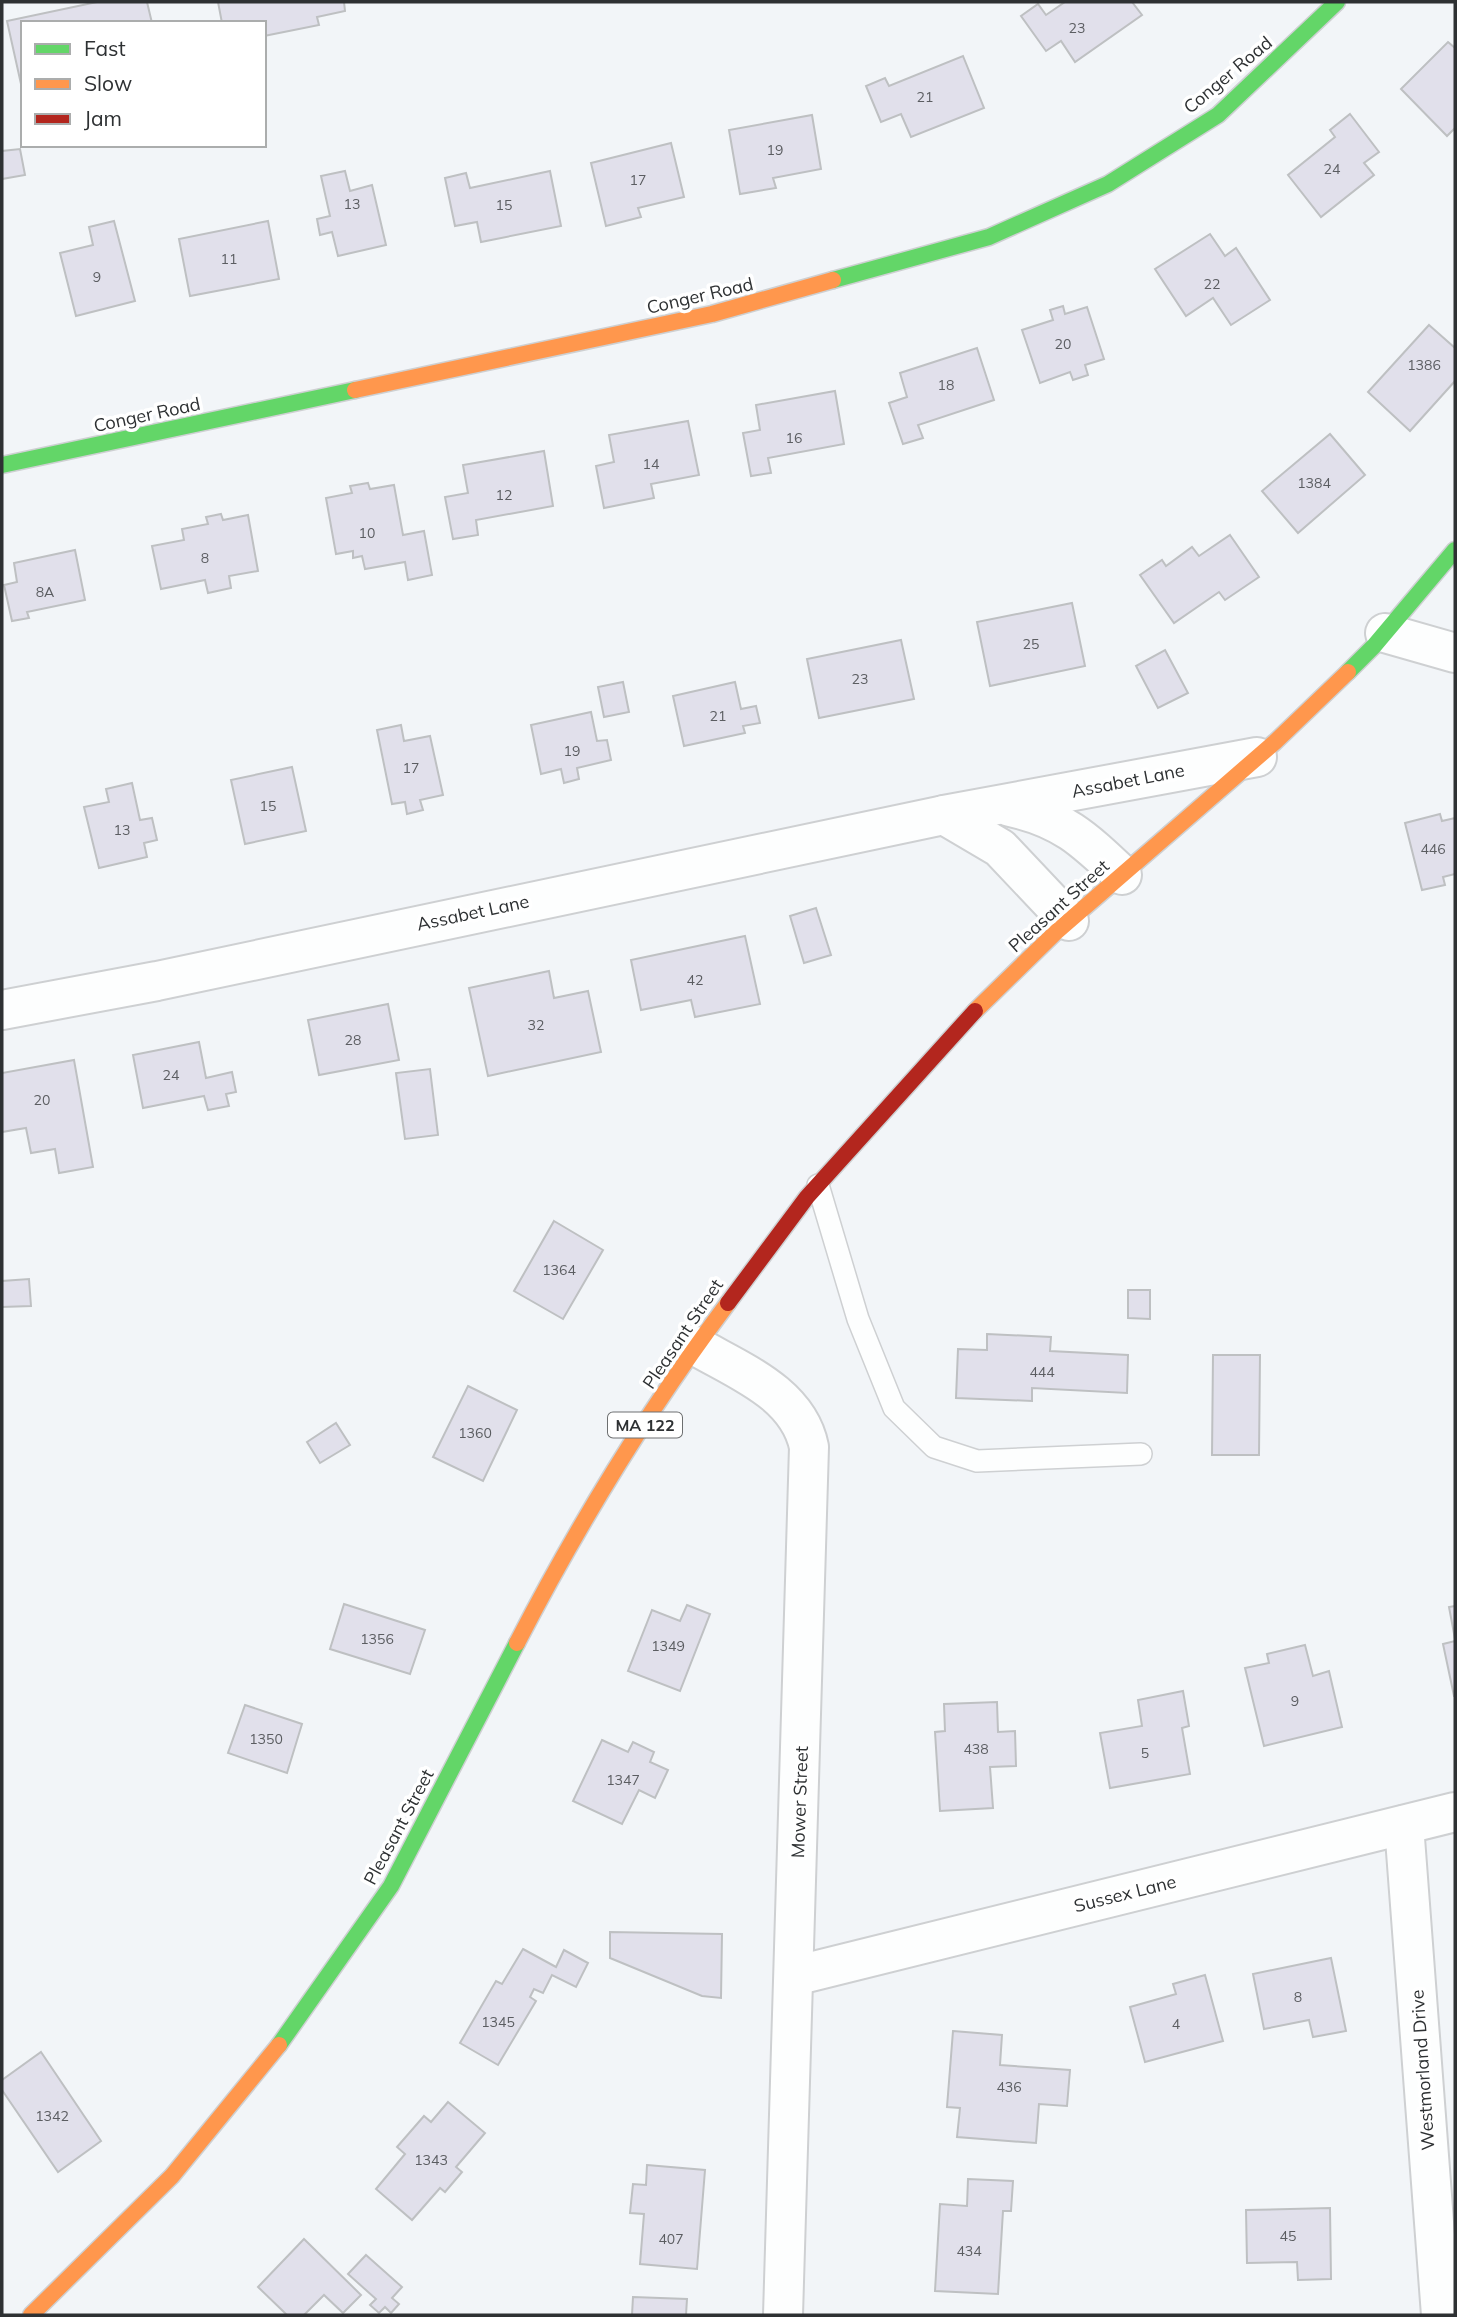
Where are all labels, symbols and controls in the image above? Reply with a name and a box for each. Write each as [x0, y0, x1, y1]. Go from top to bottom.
house number: 23 [1069, 19, 1085, 37]
legend [21, 21, 266, 147]
street label: Conger Road [1179, 31, 1277, 118]
text: Fast [84, 35, 126, 61]
text: Slow [84, 70, 132, 96]
house number: 21 [917, 88, 933, 106]
text: Jam [84, 105, 122, 131]
house number: 19 [767, 141, 783, 159]
house number: 24 [1324, 160, 1341, 178]
house number: 17 [630, 171, 646, 189]
house number: 13 [344, 195, 360, 213]
house number: 15 [496, 196, 512, 214]
house number: 11 [221, 250, 237, 268]
house number: 9 [93, 268, 101, 286]
street label: Conger Road [644, 272, 755, 319]
house number: 22 [1204, 275, 1220, 293]
house number: 20 [1055, 335, 1071, 353]
house number: 1386 [1407, 356, 1441, 374]
house number: 18 [938, 376, 954, 394]
street label: Conger Road [91, 392, 202, 437]
house number: 16 [786, 429, 802, 447]
house number: 14 [643, 455, 660, 473]
house number: 1384 [1297, 474, 1331, 492]
house number: 12 [496, 486, 512, 504]
house number: 10 [359, 524, 375, 542]
house number: 8 [201, 549, 209, 567]
house number: 8A [36, 583, 55, 601]
house number: 25 [1023, 635, 1039, 653]
house number: 23 [852, 670, 868, 688]
house number: 21 [710, 707, 726, 725]
house number: 19 [564, 742, 580, 760]
street label: Assabet Lane [1070, 758, 1186, 803]
house number: 17 [403, 759, 419, 777]
house number: 15 [260, 797, 276, 815]
house number: 13 [114, 821, 130, 839]
house number: 446 [1420, 840, 1446, 858]
street label: Pleasant Street [1004, 854, 1114, 957]
street label: Assabet Lane [415, 889, 531, 936]
house number: 42 [687, 971, 703, 989]
house number: 32 [528, 1016, 544, 1034]
house number: 28 [345, 1031, 361, 1049]
house number: 24 [163, 1066, 180, 1084]
house number: 20 [34, 1091, 50, 1109]
house number: 1364 [542, 1261, 576, 1279]
street label: Pleasant Street [637, 1274, 728, 1393]
house number: 444 [1029, 1363, 1055, 1381]
road number: MA 122 [608, 1413, 682, 1438]
house number: 1360 [458, 1424, 492, 1442]
house number: 1356 [360, 1630, 394, 1648]
house number: 1349 [651, 1637, 685, 1655]
house number: 9 [1291, 1692, 1299, 1710]
house number: 1350 [249, 1730, 283, 1748]
house number: 438 [963, 1740, 989, 1758]
house number: 5 [1141, 1744, 1149, 1762]
street label: Mower Street [786, 1746, 813, 1858]
street label: Pleasant Street [358, 1765, 439, 1889]
house number: 1347 [606, 1771, 640, 1789]
street label: Sussex Lane [1071, 1870, 1178, 1917]
house number: 8 [1294, 1988, 1302, 2006]
street label: Westmorland Drive [1405, 1989, 1440, 2151]
house number: 1345 [481, 2013, 515, 2031]
house number: 4 [1172, 2015, 1181, 2033]
house number: 436 [996, 2078, 1022, 2096]
house number: 1342 [35, 2107, 69, 2125]
house number: 1343 [414, 2151, 448, 2169]
house number: 45 [1280, 2227, 1296, 2245]
house number: 407 [658, 2230, 684, 2248]
house number: 434 [956, 2242, 982, 2260]

